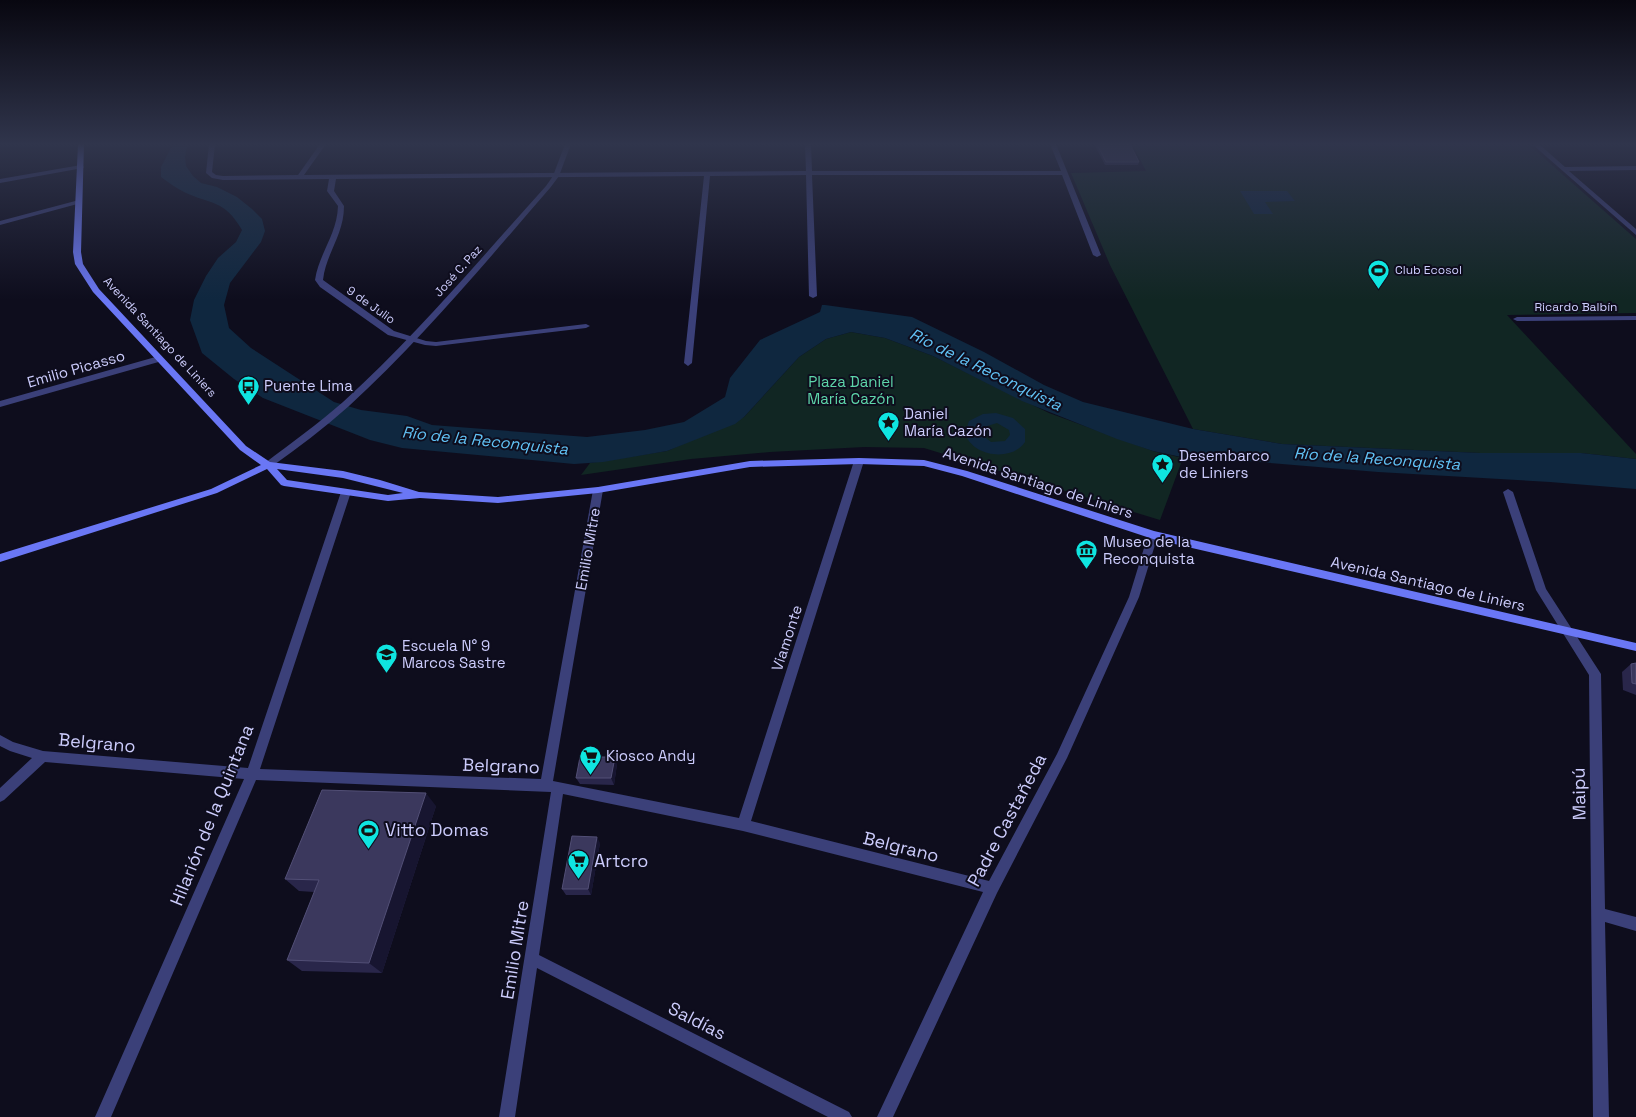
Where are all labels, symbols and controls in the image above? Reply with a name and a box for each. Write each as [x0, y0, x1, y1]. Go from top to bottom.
street label: José C. Paz [431, 242, 485, 300]
sports icon: Club Ecosol [1367, 258, 1391, 289]
place label: Club Ecosol [1395, 262, 1462, 278]
street label: Avenida Santiago de Liniers [100, 273, 220, 401]
street label: 9 de Julio [344, 282, 398, 328]
street label: Ricardo Balbín [1535, 299, 1617, 315]
water label: Río de la Reconquista [906, 323, 1066, 416]
street label: Emilio Picasso [25, 345, 127, 392]
park label: Plaza Daniel María Cazón [807, 372, 895, 408]
bus stop icon: Puente Lima [236, 374, 260, 405]
place label: Puente Lima [264, 376, 353, 395]
place label: Daniel María Cazón [904, 404, 992, 440]
place icon: Daniel María Cazón [876, 411, 900, 442]
water label: Río de la Reconquista [401, 421, 570, 460]
water label: Río de la Reconquista [1293, 442, 1462, 475]
street label: Avenida Santiago de Liniers [941, 443, 1136, 522]
place label: Desembarco de Liniers [1179, 446, 1269, 482]
place icon: Desembarco de Liniers [1151, 453, 1175, 484]
street label: Emilio Mitre [571, 506, 604, 592]
place label: Museo de la Reconquista [1103, 532, 1195, 568]
museum icon: Museo de la Reconquista [1075, 539, 1099, 570]
street label: Avenida Santiago de Liniers [1329, 552, 1527, 615]
street label: Viamonte [767, 602, 806, 673]
place label: Escuela N° 9 Marcos Sastre [402, 636, 506, 672]
school or university icon: Escuela N° 9 Marcos Sastre [374, 643, 398, 674]
street label: Hilarión de la Quintana [165, 721, 258, 909]
street label: Belgrano [57, 728, 137, 757]
supermarket icon: Kiosco Andy [578, 744, 602, 775]
place label: Kiosco Andy [606, 746, 695, 765]
street label: Padre Castañeda [962, 749, 1051, 890]
street label: Belgrano [462, 753, 540, 778]
street label: Maipú [1567, 767, 1590, 821]
sports icon: Vitto Domas [357, 818, 381, 849]
place label: Vitto Domas [385, 818, 489, 841]
street label: Belgrano [861, 826, 942, 867]
supermarket icon: Artcro [566, 849, 590, 880]
place label: Artcro [594, 849, 648, 872]
street label: Emilio Mitre [495, 899, 534, 1001]
street label: Saldías [665, 996, 730, 1045]

